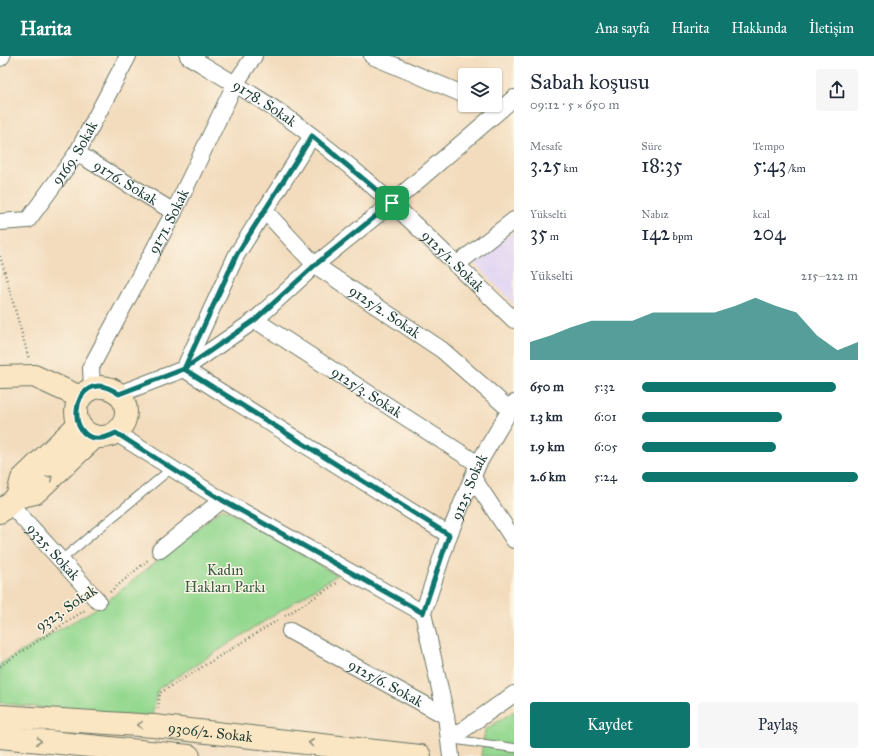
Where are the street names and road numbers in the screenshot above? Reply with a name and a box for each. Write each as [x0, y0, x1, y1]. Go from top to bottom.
street label: 9178. Sokak [229, 76, 300, 131]
street label: 9169. Sokak [48, 118, 101, 188]
street label: 9176. Sokak [90, 156, 161, 209]
street label: 9171. Sokak [144, 186, 193, 257]
street label: 9125/1. Sokak [417, 226, 488, 296]
street label: 9125/2. Sokak [345, 281, 424, 342]
street label: 9125/3. Sokak [328, 363, 406, 422]
street label: 9125. Sokak [447, 450, 491, 523]
street label: 9325. Sokak [23, 520, 84, 584]
street label: 9323. Sokak [32, 581, 100, 635]
street label: 9125/6. Sokak [345, 655, 426, 711]
street label: 9306/2. Sokak [167, 719, 254, 746]

